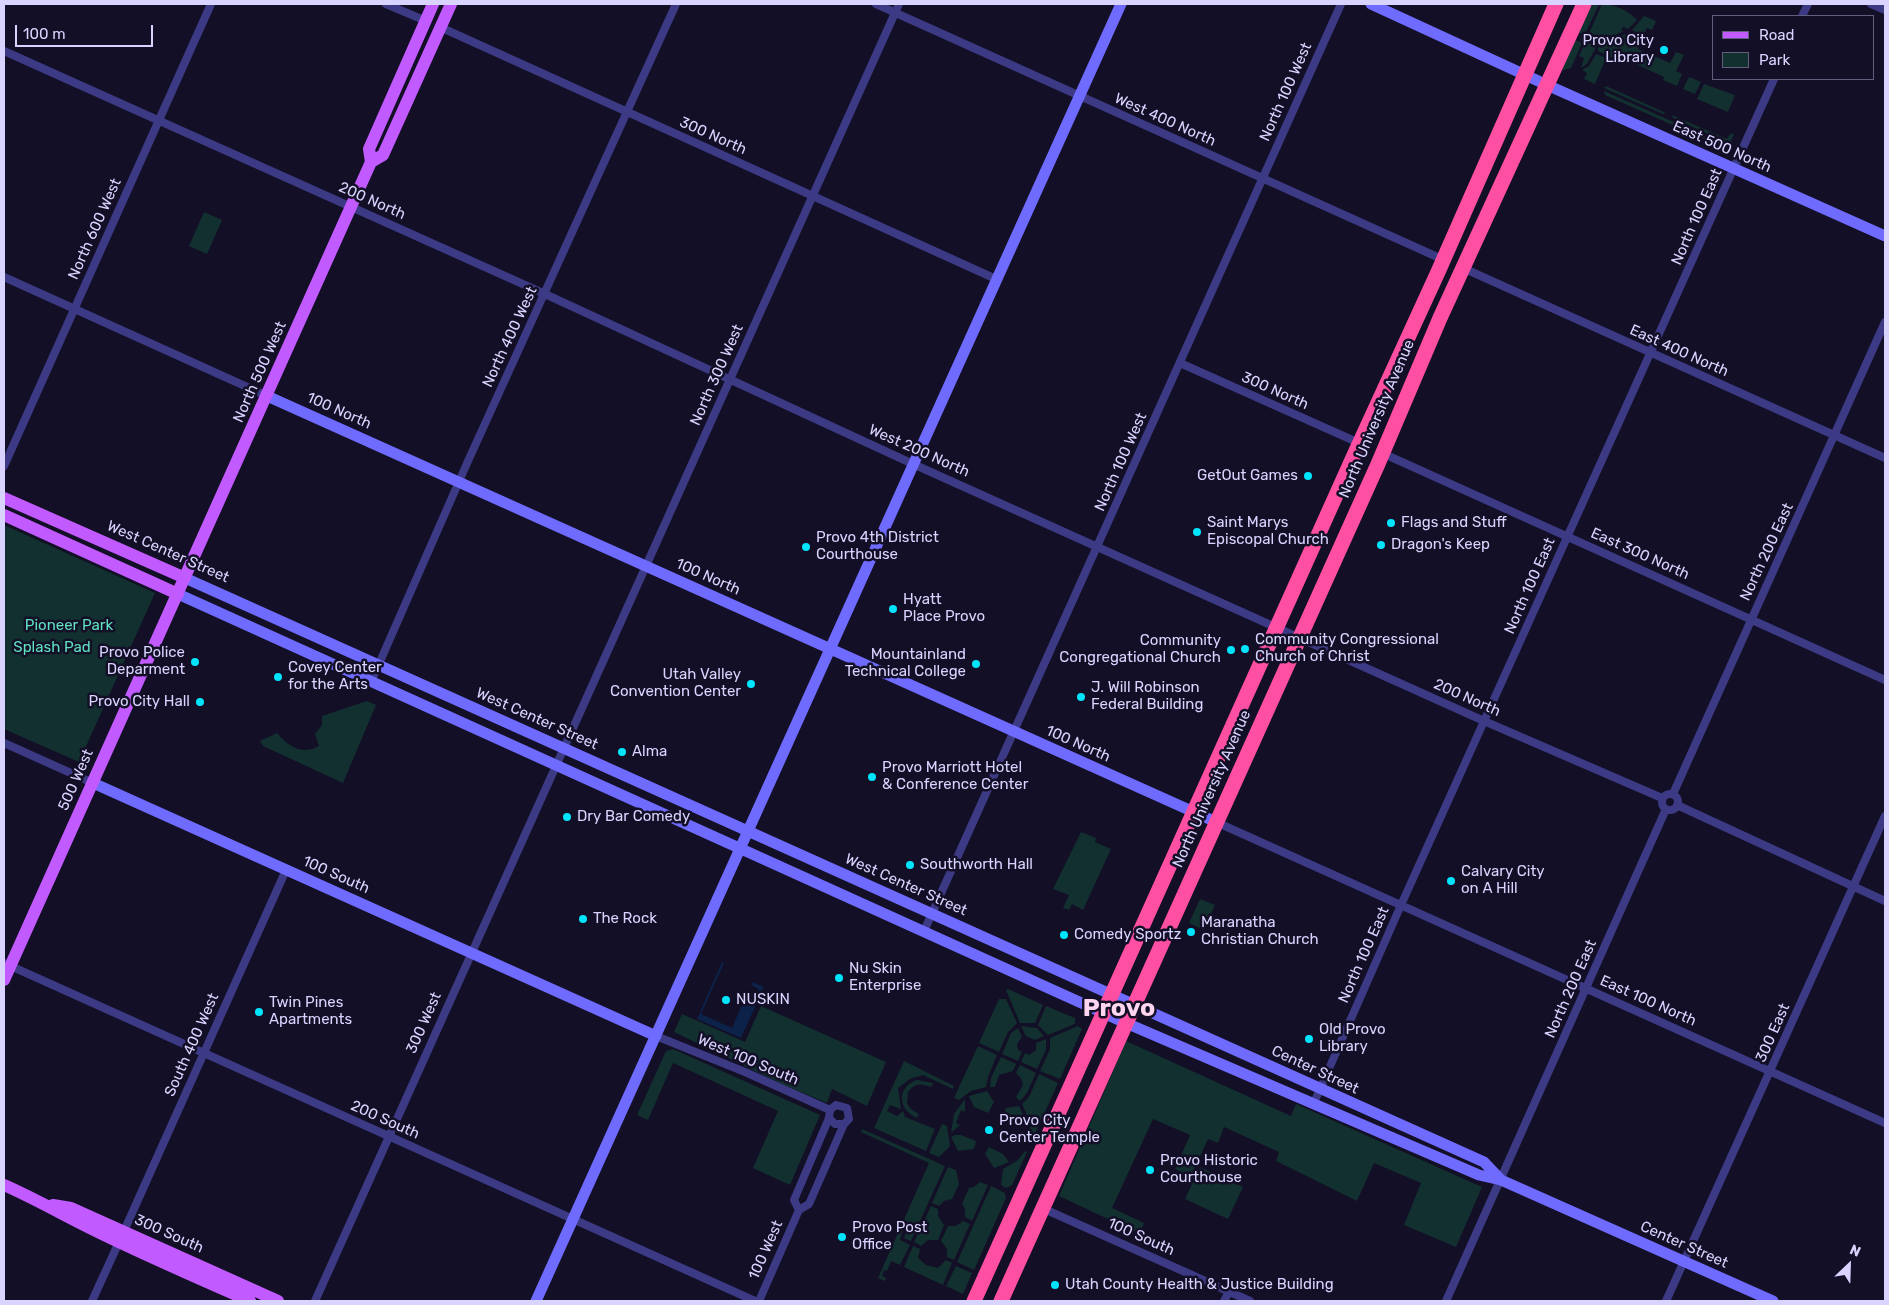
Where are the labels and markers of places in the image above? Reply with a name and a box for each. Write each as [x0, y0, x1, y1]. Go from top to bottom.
place label: Provo City Library [1582, 32, 1654, 67]
marker: Provo City Library [1658, 44, 1670, 56]
place label: GetOut Games [1197, 467, 1298, 485]
marker: GetOut Games [1302, 470, 1314, 482]
place label: Saint Marys Episcopal Church [1207, 514, 1329, 549]
place label: Flags and Stuff [1401, 514, 1507, 532]
marker: Flags and Stuff [1385, 517, 1397, 529]
marker: Saint Marys Episcopal Church [1191, 526, 1203, 538]
place label: Provo 4th District Courthouse [816, 529, 939, 564]
place label: Dragon's Keep [1391, 536, 1490, 554]
marker: Dragon's Keep [1375, 539, 1387, 551]
marker: Provo 4th District Courthouse [800, 541, 812, 553]
place label: Hyatt Place Provo [903, 591, 985, 626]
marker: Hyatt Place Provo [887, 603, 899, 615]
place label: Community Congressional Church of Christ [1255, 631, 1439, 666]
place label: Community Congregational Church [1059, 632, 1221, 667]
marker: Community Congressional Church of Christ [1239, 643, 1251, 655]
place label: Provo Police Deparment [99, 644, 185, 679]
marker: Community Congregational Church [1225, 644, 1237, 656]
place label: Mountainland Technical College [845, 646, 966, 681]
marker: Provo Police Deparment [189, 656, 201, 668]
marker: Mountainland Technical College [970, 658, 982, 670]
place label: Covey Center for the Arts [288, 659, 382, 694]
place label: Utah Valley Convention Center [610, 666, 741, 701]
marker: Covey Center for the Arts [272, 671, 284, 683]
marker: Utah Valley Convention Center [745, 678, 757, 690]
place label: J. Will Robinson Federal Building [1091, 679, 1203, 714]
marker: J. Will Robinson Federal Building [1075, 691, 1087, 703]
place label: Provo City Hall [88, 693, 190, 711]
marker: Provo City Hall [194, 696, 206, 708]
place label: Alma [632, 743, 667, 761]
marker: Alma [616, 746, 628, 758]
place label: Provo Marriott Hotel & Conference Center [882, 759, 1028, 794]
marker: Provo Marriott Hotel & Conference Center [866, 771, 878, 783]
place label: Dry Bar Comedy [577, 808, 690, 826]
marker: Dry Bar Comedy [561, 811, 573, 823]
place label: Southworth Hall [920, 856, 1033, 874]
marker: Southworth Hall [904, 859, 916, 871]
place label: Calvary City on A Hill [1461, 863, 1545, 898]
marker: Calvary City on A Hill [1445, 875, 1457, 887]
place label: The Rock [593, 910, 657, 928]
marker: The Rock [577, 913, 589, 925]
place label: Maranatha Christian Church [1201, 914, 1319, 949]
place label: Comedy Sportz [1074, 926, 1181, 944]
marker: Maranatha Christian Church [1185, 926, 1197, 938]
marker: Comedy Sportz [1058, 929, 1070, 941]
place label: Nu Skin Enterprise [849, 960, 921, 995]
marker: Nu Skin Enterprise [833, 972, 845, 984]
place label: NUSKIN [736, 991, 790, 1009]
place label: Twin Pines Apartments [269, 994, 352, 1029]
marker: NUSKIN [720, 994, 732, 1006]
marker: Twin Pines Apartments [253, 1006, 265, 1018]
place label: Old Provo Library [1319, 1021, 1386, 1056]
marker: Old Provo Library [1303, 1033, 1315, 1045]
place label: Provo City Center Temple [999, 1112, 1100, 1147]
marker: Provo City Center Temple [983, 1124, 995, 1136]
place label: Provo Historic Courthouse [1160, 1152, 1258, 1187]
marker: Provo Historic Courthouse [1144, 1164, 1156, 1176]
place label: Provo Post Office [852, 1219, 927, 1254]
marker: Provo Post Office [836, 1231, 848, 1243]
place label: Utah County Health & Justice Building [1065, 1276, 1334, 1294]
marker: Utah County Health & Justice Building [1049, 1279, 1061, 1291]

